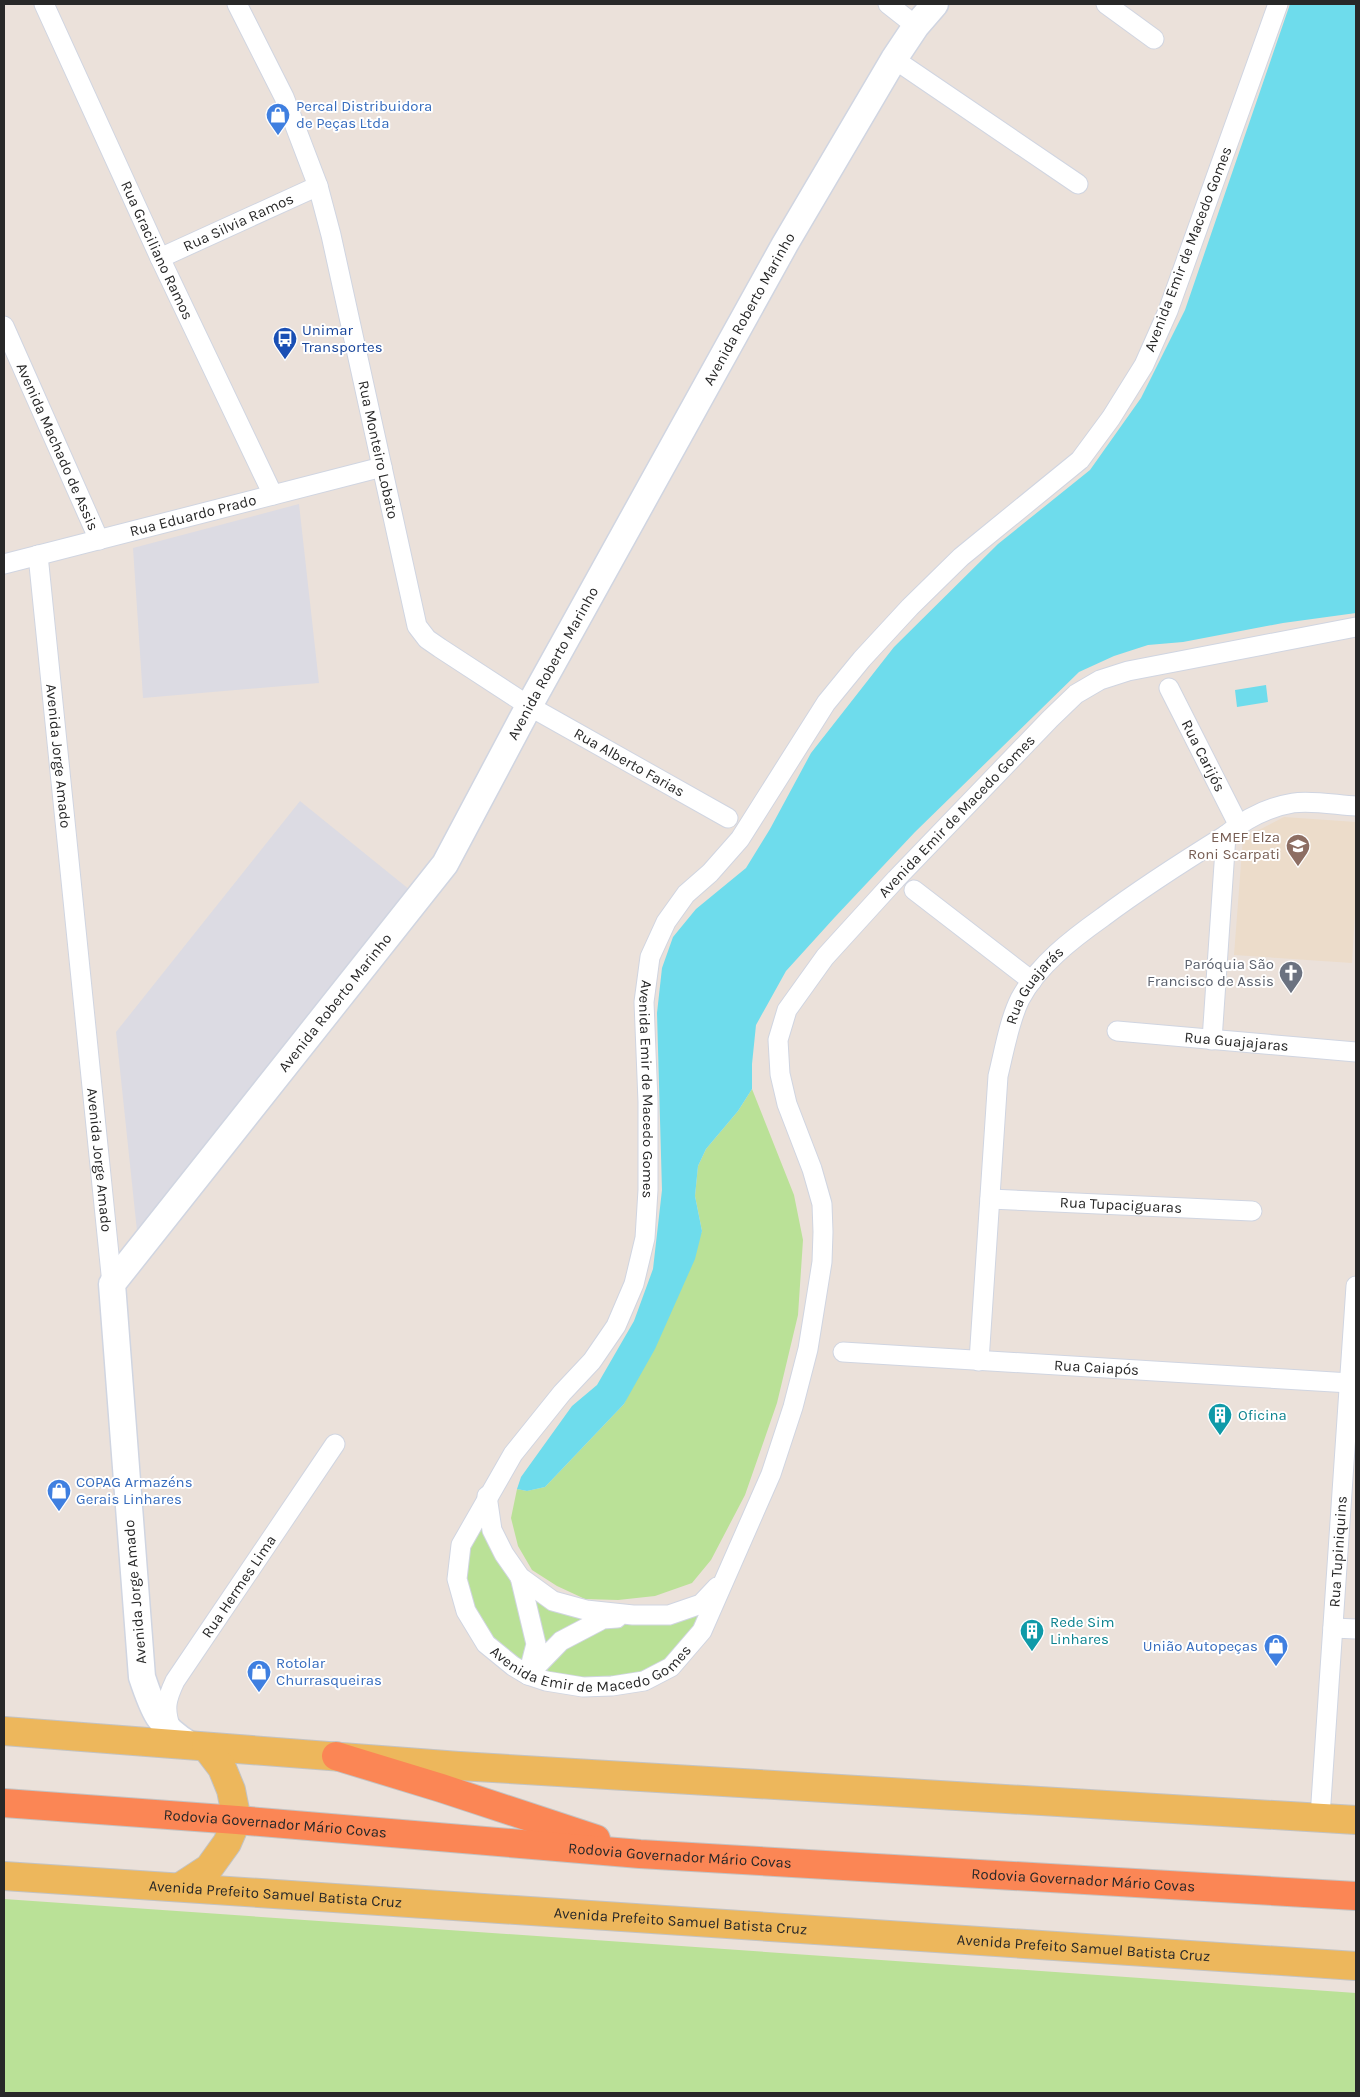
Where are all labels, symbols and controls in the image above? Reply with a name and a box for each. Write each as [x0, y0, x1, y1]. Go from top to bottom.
place label: Percal Distribuidora de Peças Ltda [296, 97, 432, 132]
shop icon: Percal Distribuidora de Peças Ltda [265, 102, 291, 136]
street label: Avenida Emir de Macedo Gomes [1140, 144, 1236, 354]
street label: Rua Graciliano Ramos [117, 178, 197, 323]
street label: Rua Silvia Ramos [180, 189, 296, 255]
street label: Avenida Roberto Marinho [700, 229, 799, 388]
place label: Unimar Transportes [302, 321, 383, 356]
bus stop icon: Unimar Transportes [272, 326, 298, 360]
street label: Avenida Machado de Assis [13, 360, 103, 533]
street label: Rua Monteiro Lobato [354, 379, 402, 521]
street label: Rua Eduardo Prado [128, 491, 258, 540]
street label: Avenida Roberto Marinho [504, 584, 602, 743]
street label: Avenida Jorge Amado [42, 683, 75, 829]
street label: Rua Carijós [1178, 717, 1229, 795]
street label: Rua Alberto Farias [571, 724, 688, 801]
street label: Avenida Emir de Macedo Gomes [875, 731, 1039, 901]
place label: EMEF Elza Roni Scarpati [1188, 828, 1280, 863]
school or university icon: EMEF Elza Roni Scarpati [1285, 833, 1311, 867]
street label: Avenida Roberto Marinho [275, 930, 395, 1076]
street label: Rua Guajarás [1002, 943, 1067, 1027]
place label: Paróquia São Francisco de Assis [1147, 955, 1274, 990]
church icon: Paróquia São Francisco de Assis [1278, 960, 1304, 994]
street label: Avenida Emir de Macedo Gomes [635, 979, 657, 1199]
street label: Rua Guajajaras [1184, 1028, 1289, 1055]
street label: Avenida Jorge Amado [83, 1087, 116, 1233]
street label: Rua Tupaciguaras [1059, 1193, 1182, 1217]
street label: Rua Caiapós [1053, 1356, 1140, 1379]
building icon: Oficina [1207, 1402, 1233, 1436]
place label: Oficina [1238, 1406, 1287, 1424]
place label: COPAG Armazéns Gerais Linhares [76, 1473, 193, 1508]
shop icon: COPAG Armazéns Gerais Linhares [46, 1478, 72, 1512]
street label: Rua Tupiniquins [1325, 1495, 1351, 1608]
street label: Avenida Jorge Amado [120, 1519, 150, 1665]
street label: Rua Hermes Lima [198, 1532, 280, 1641]
place label: Rede Sim Linhares [1050, 1613, 1115, 1648]
building icon: Rede Sim Linhares [1019, 1618, 1045, 1652]
street label: Avenida Emir de Macedo Gomes [481, 1632, 699, 1654]
shop icon: União Autopeças [1263, 1633, 1289, 1667]
place label: União Autopeças [1143, 1637, 1258, 1655]
text: Avenida Emir de Macedo Gomes [487, 1641, 695, 1696]
place label: Rotolar Churrasqueiras [276, 1654, 382, 1689]
shop icon: Rotolar Churrasqueiras [246, 1659, 272, 1693]
street label: Rodovia Governador Mário Covas [163, 1806, 388, 1842]
street label: Rodovia Governador Mário Covas [567, 1839, 792, 1872]
street label: Rodovia Governador Mário Covas [971, 1864, 1196, 1896]
street label: Avenida Prefeito Samuel Batista Cruz [148, 1877, 403, 1911]
street label: Avenida Prefeito Samuel Batista Cruz [553, 1904, 808, 1938]
street label: Avenida Prefeito Samuel Batista Cruz [956, 1930, 1211, 1965]

